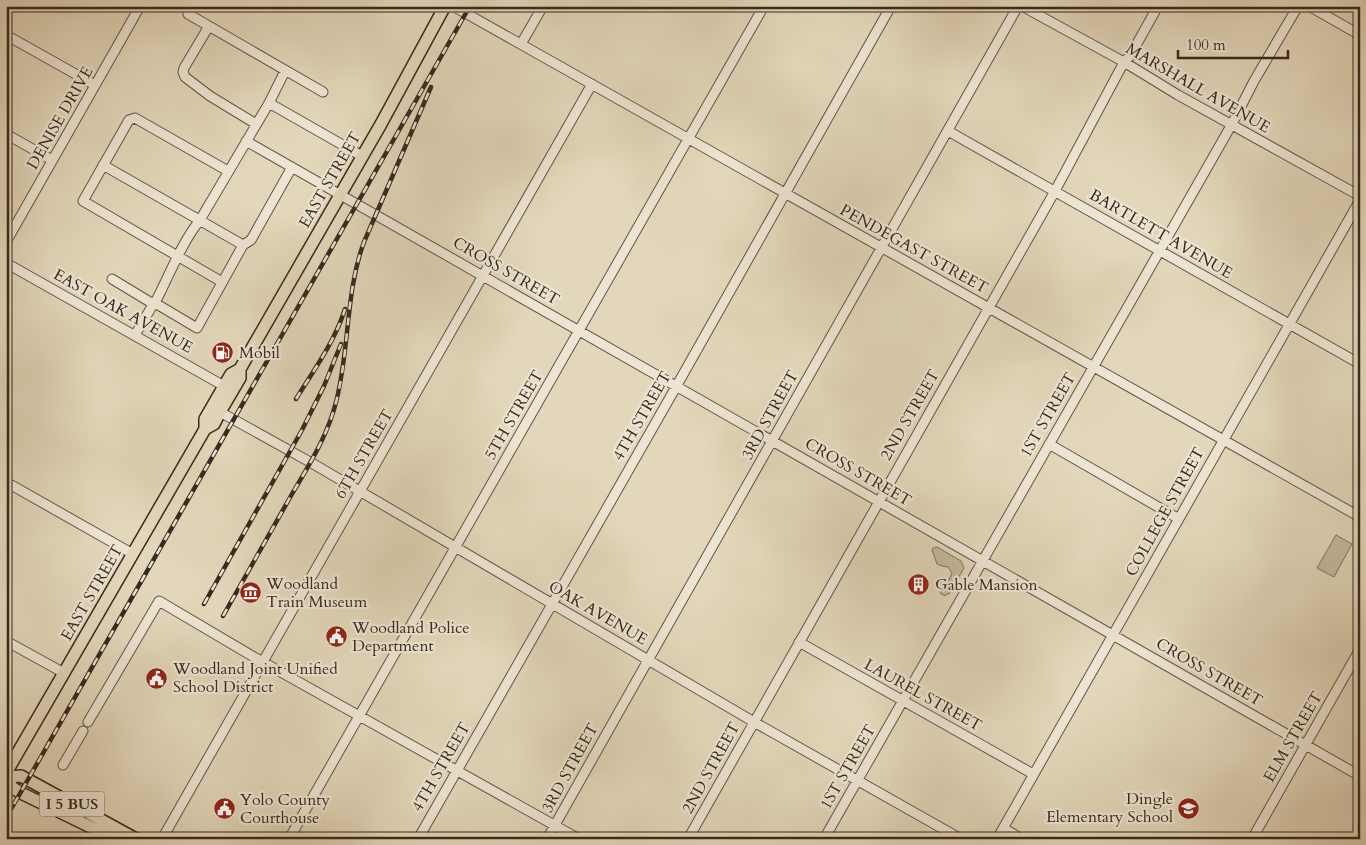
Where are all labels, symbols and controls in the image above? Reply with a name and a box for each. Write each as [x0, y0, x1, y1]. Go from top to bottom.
scale bar [1178, 28, 1288, 60]
text: 100 m [1186, 35, 1226, 55]
street label: MARSHALL AVENUE [1122, 38, 1274, 138]
street label: DENISE DRIVE [22, 62, 98, 173]
street label: EAST STREET [294, 128, 367, 232]
street label: BARTLETT AVENUE [1085, 184, 1237, 284]
street label: PENDEGAST STREET [836, 199, 992, 299]
street label: CROSS STREET [449, 232, 564, 311]
street label: EAST OAK AVENUE [49, 263, 197, 359]
fuel station icon: Mobil [211, 341, 235, 365]
place label: Mobil [239, 342, 280, 364]
street label: 2ND STREET [875, 365, 945, 464]
street label: 5TH STREET [479, 366, 549, 464]
street label: 3RD STREET [736, 366, 804, 464]
street label: 4TH STREET [607, 367, 677, 465]
street label: 1ST STREET [1015, 368, 1081, 461]
street label: 6TH STREET [329, 405, 399, 503]
street label: CROSS STREET [801, 433, 916, 512]
street label: COLLEGE STREET [1120, 443, 1210, 581]
street label: EAST STREET [56, 541, 129, 645]
place label: Woodland Train Museum [265, 573, 368, 613]
building icon: Gable Mansion [907, 573, 931, 597]
place label: Gable Mansion [935, 574, 1037, 596]
street label: OAK AVENUE [544, 576, 652, 650]
museum icon: Woodland Train Museum [238, 581, 262, 605]
place label: Woodland Police Department [351, 617, 470, 657]
public building icon: Woodland Police Department [324, 625, 348, 649]
street label: CROSS STREET [1152, 633, 1267, 712]
street label: LAUREL STREET [860, 654, 986, 737]
place label: Woodland Joint Unified School District [172, 658, 338, 698]
public building icon: Woodland Joint Unified School District [145, 666, 169, 690]
street label: ELM STREET [1258, 687, 1328, 786]
street label: 4TH STREET [406, 718, 476, 816]
street label: 2ND STREET [677, 718, 745, 818]
street label: 3RD STREET [536, 719, 604, 817]
street label: 1ST STREET [815, 720, 881, 813]
place label: Dingle Elementary School [1046, 788, 1173, 828]
place label: Yolo County Courthouse [240, 789, 330, 829]
road number: I 5 BUS [40, 792, 104, 816]
school or university icon: Dingle Elementary School [1177, 796, 1201, 820]
public building icon: Yolo County Courthouse [212, 797, 236, 821]

